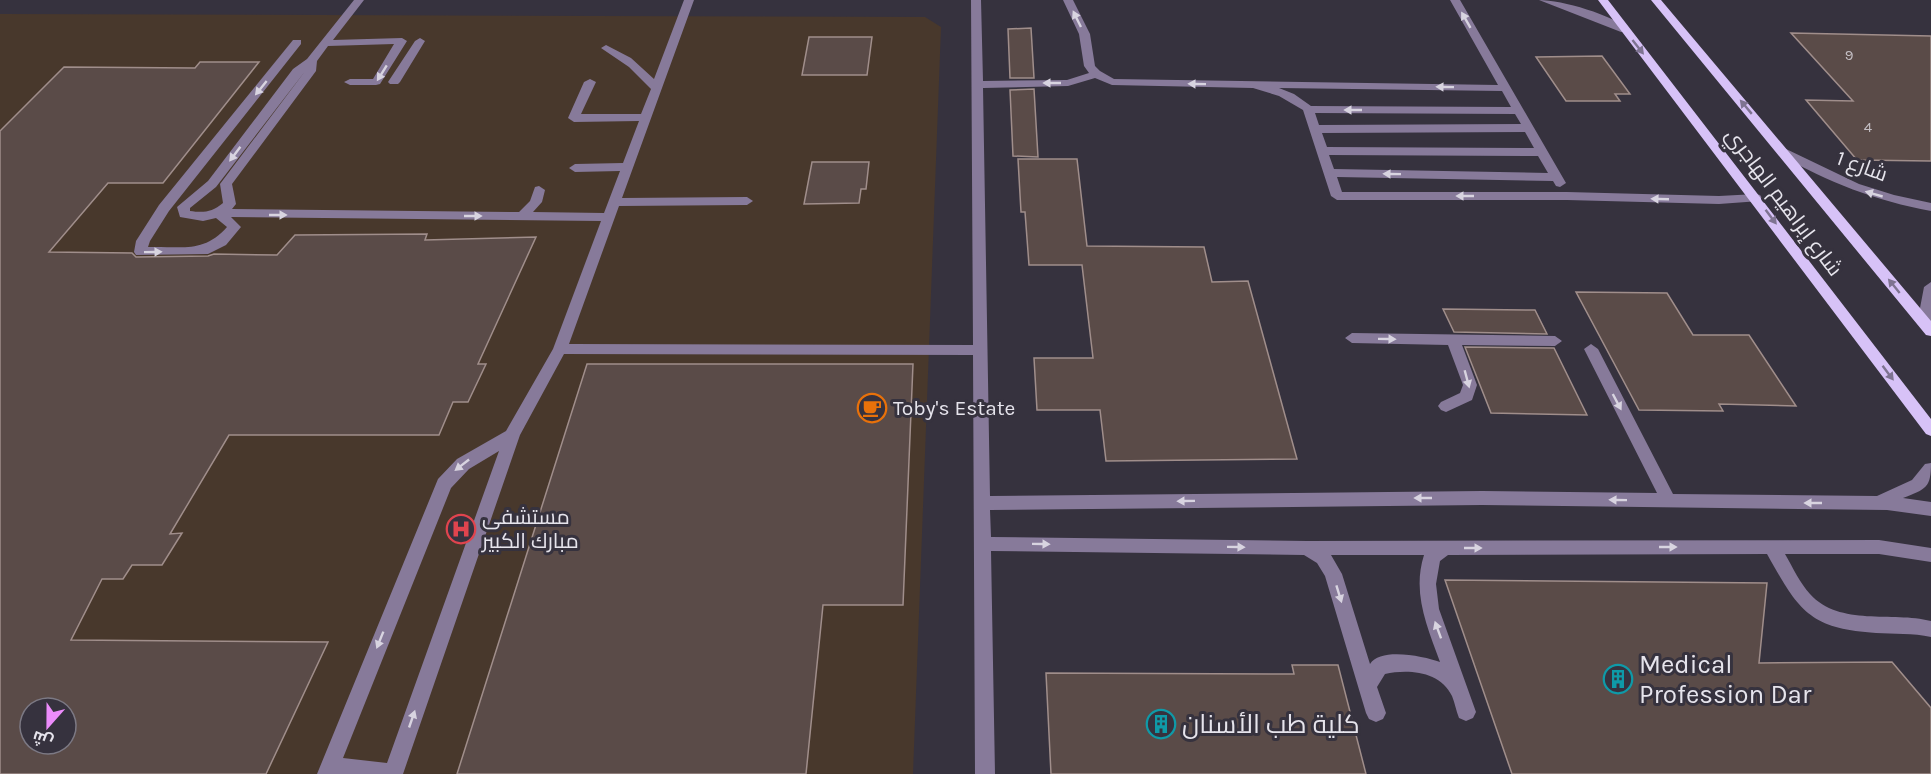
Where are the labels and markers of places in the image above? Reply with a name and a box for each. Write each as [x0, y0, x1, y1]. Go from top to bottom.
cafe icon: Toby's Estate [856, 392, 888, 424]
place label: Toby's Estate [893, 396, 1015, 420]
place label: مستشفى مبارك الكبير [481, 505, 579, 553]
hospital icon: مستشفى مبارك الكبير [445, 513, 477, 545]
place label: Medical Profession Dar [1639, 649, 1812, 710]
building icon: Medical Profession Dar [1602, 663, 1634, 695]
building icon: كلية طب الأسنان [1145, 708, 1177, 740]
place label: كلية طب الأسنان [1182, 709, 1360, 740]

